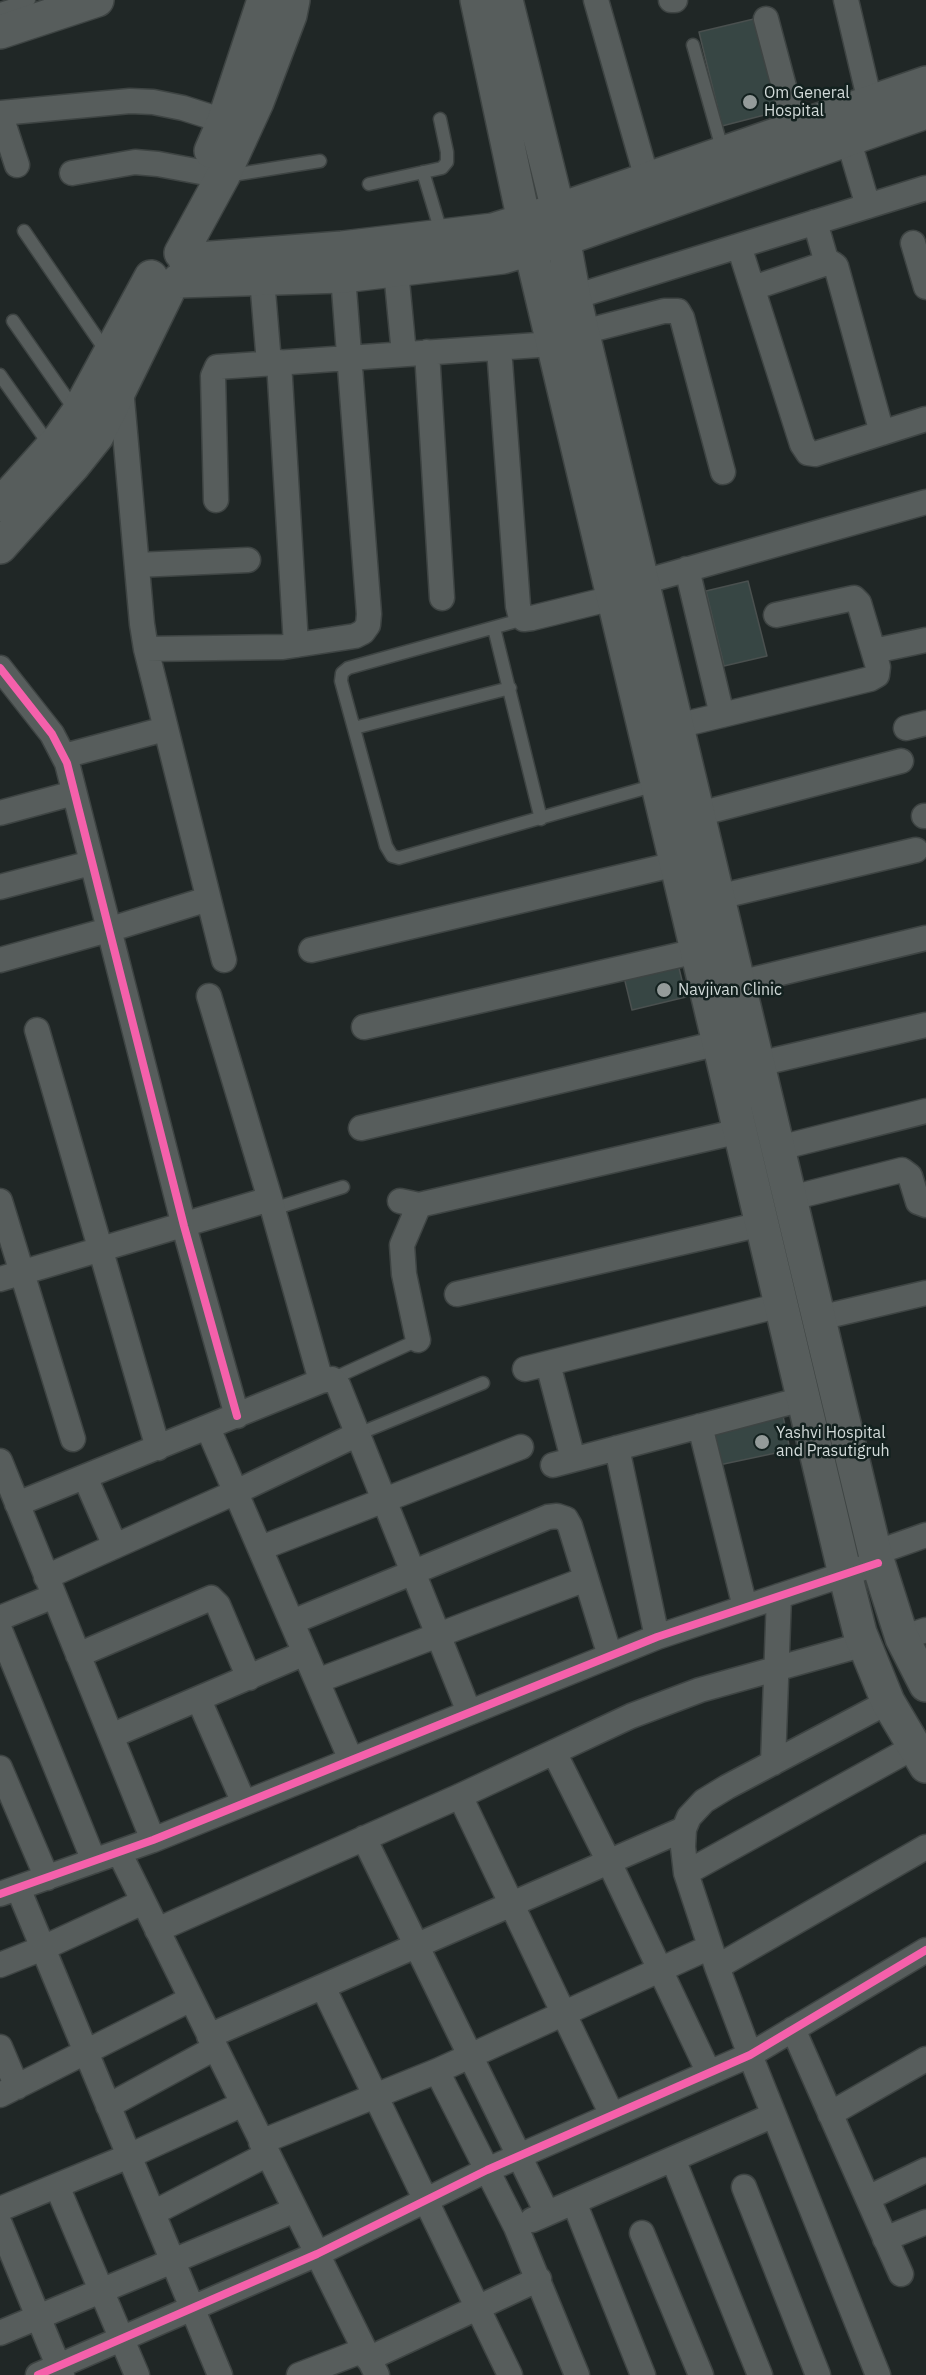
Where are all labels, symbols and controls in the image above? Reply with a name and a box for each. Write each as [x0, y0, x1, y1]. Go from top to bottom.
place label: Om General Hospital [764, 83, 850, 121]
marker: Om General Hospital [741, 93, 759, 111]
place label: Navjivan Clinic [678, 980, 782, 1000]
marker: Navjivan Clinic [655, 981, 673, 999]
place label: Yashvi Hospital and Prasutigruh [776, 1423, 890, 1461]
marker: Yashvi Hospital and Prasutigruh [753, 1433, 771, 1451]

